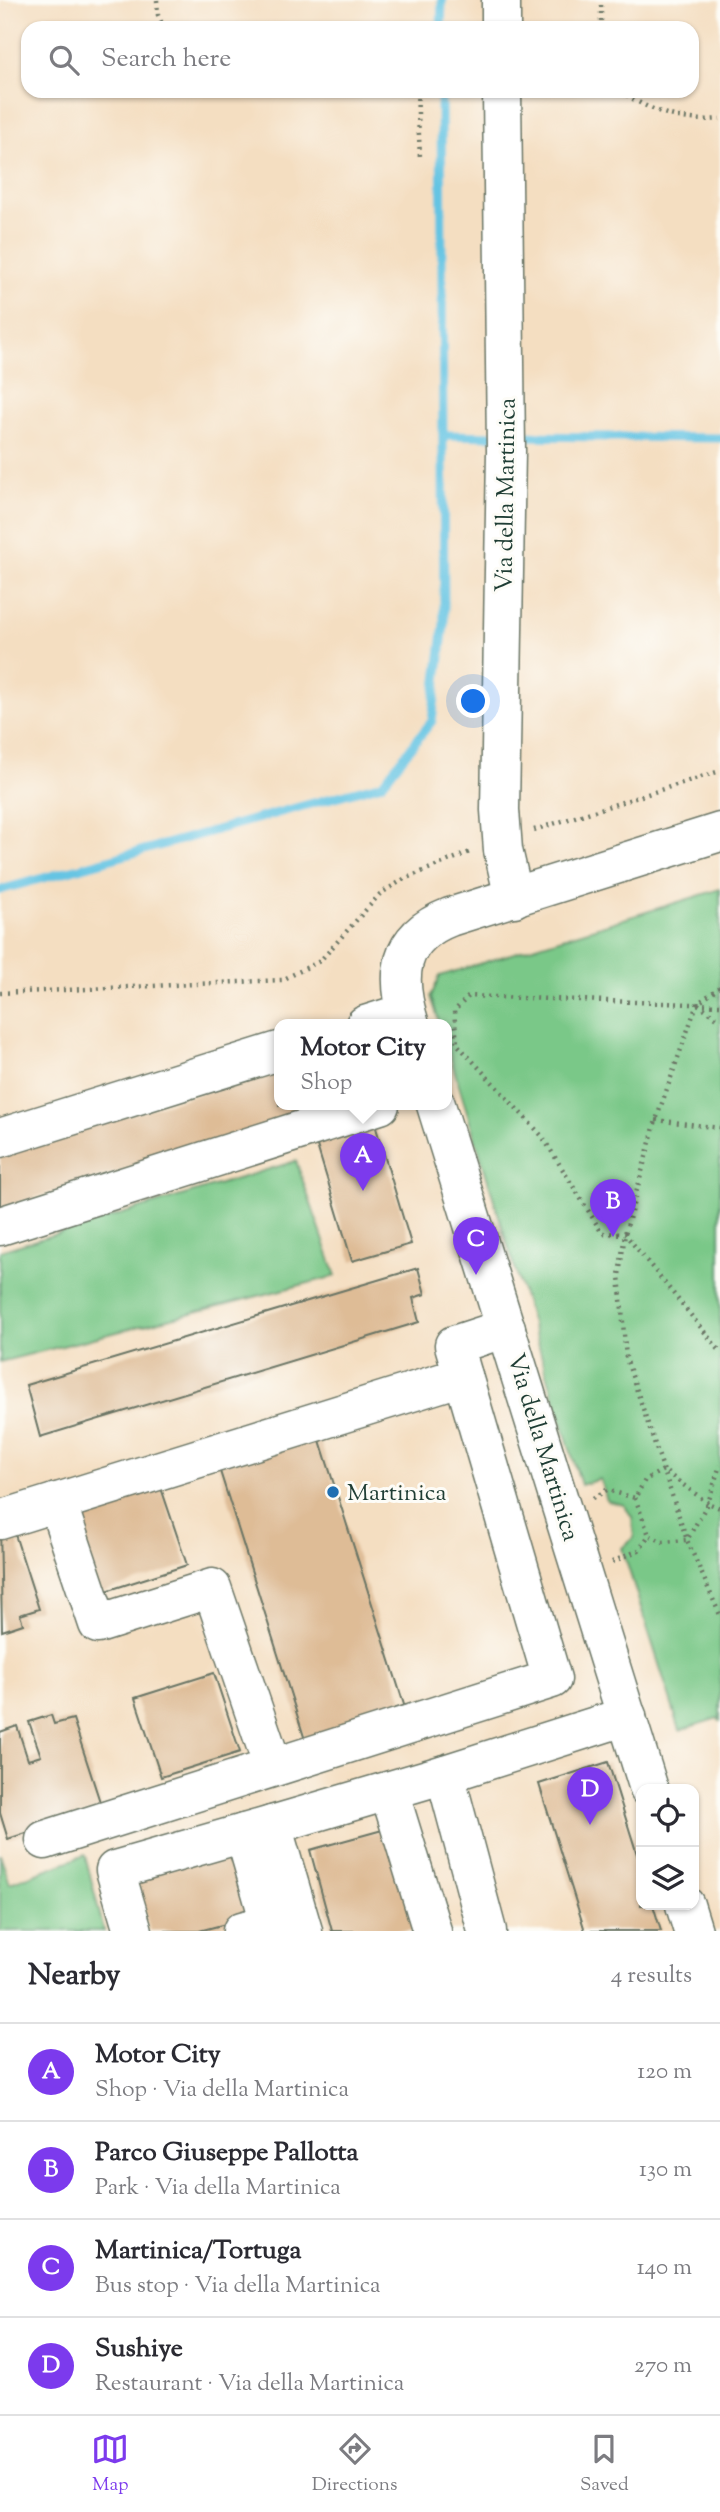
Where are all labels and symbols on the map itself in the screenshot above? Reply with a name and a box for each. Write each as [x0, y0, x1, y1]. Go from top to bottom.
street label: Via della Martinica [488, 398, 526, 593]
your location [456, 684, 490, 718]
pin: A [340, 1133, 386, 1191]
pin: B [590, 1179, 636, 1237]
pin: C [453, 1217, 499, 1275]
street label: Via della Martinica [497, 1350, 587, 1546]
place label: Martinica [347, 1477, 447, 1511]
marker: Martinica [325, 1484, 341, 1500]
pin: D [567, 1767, 613, 1825]

